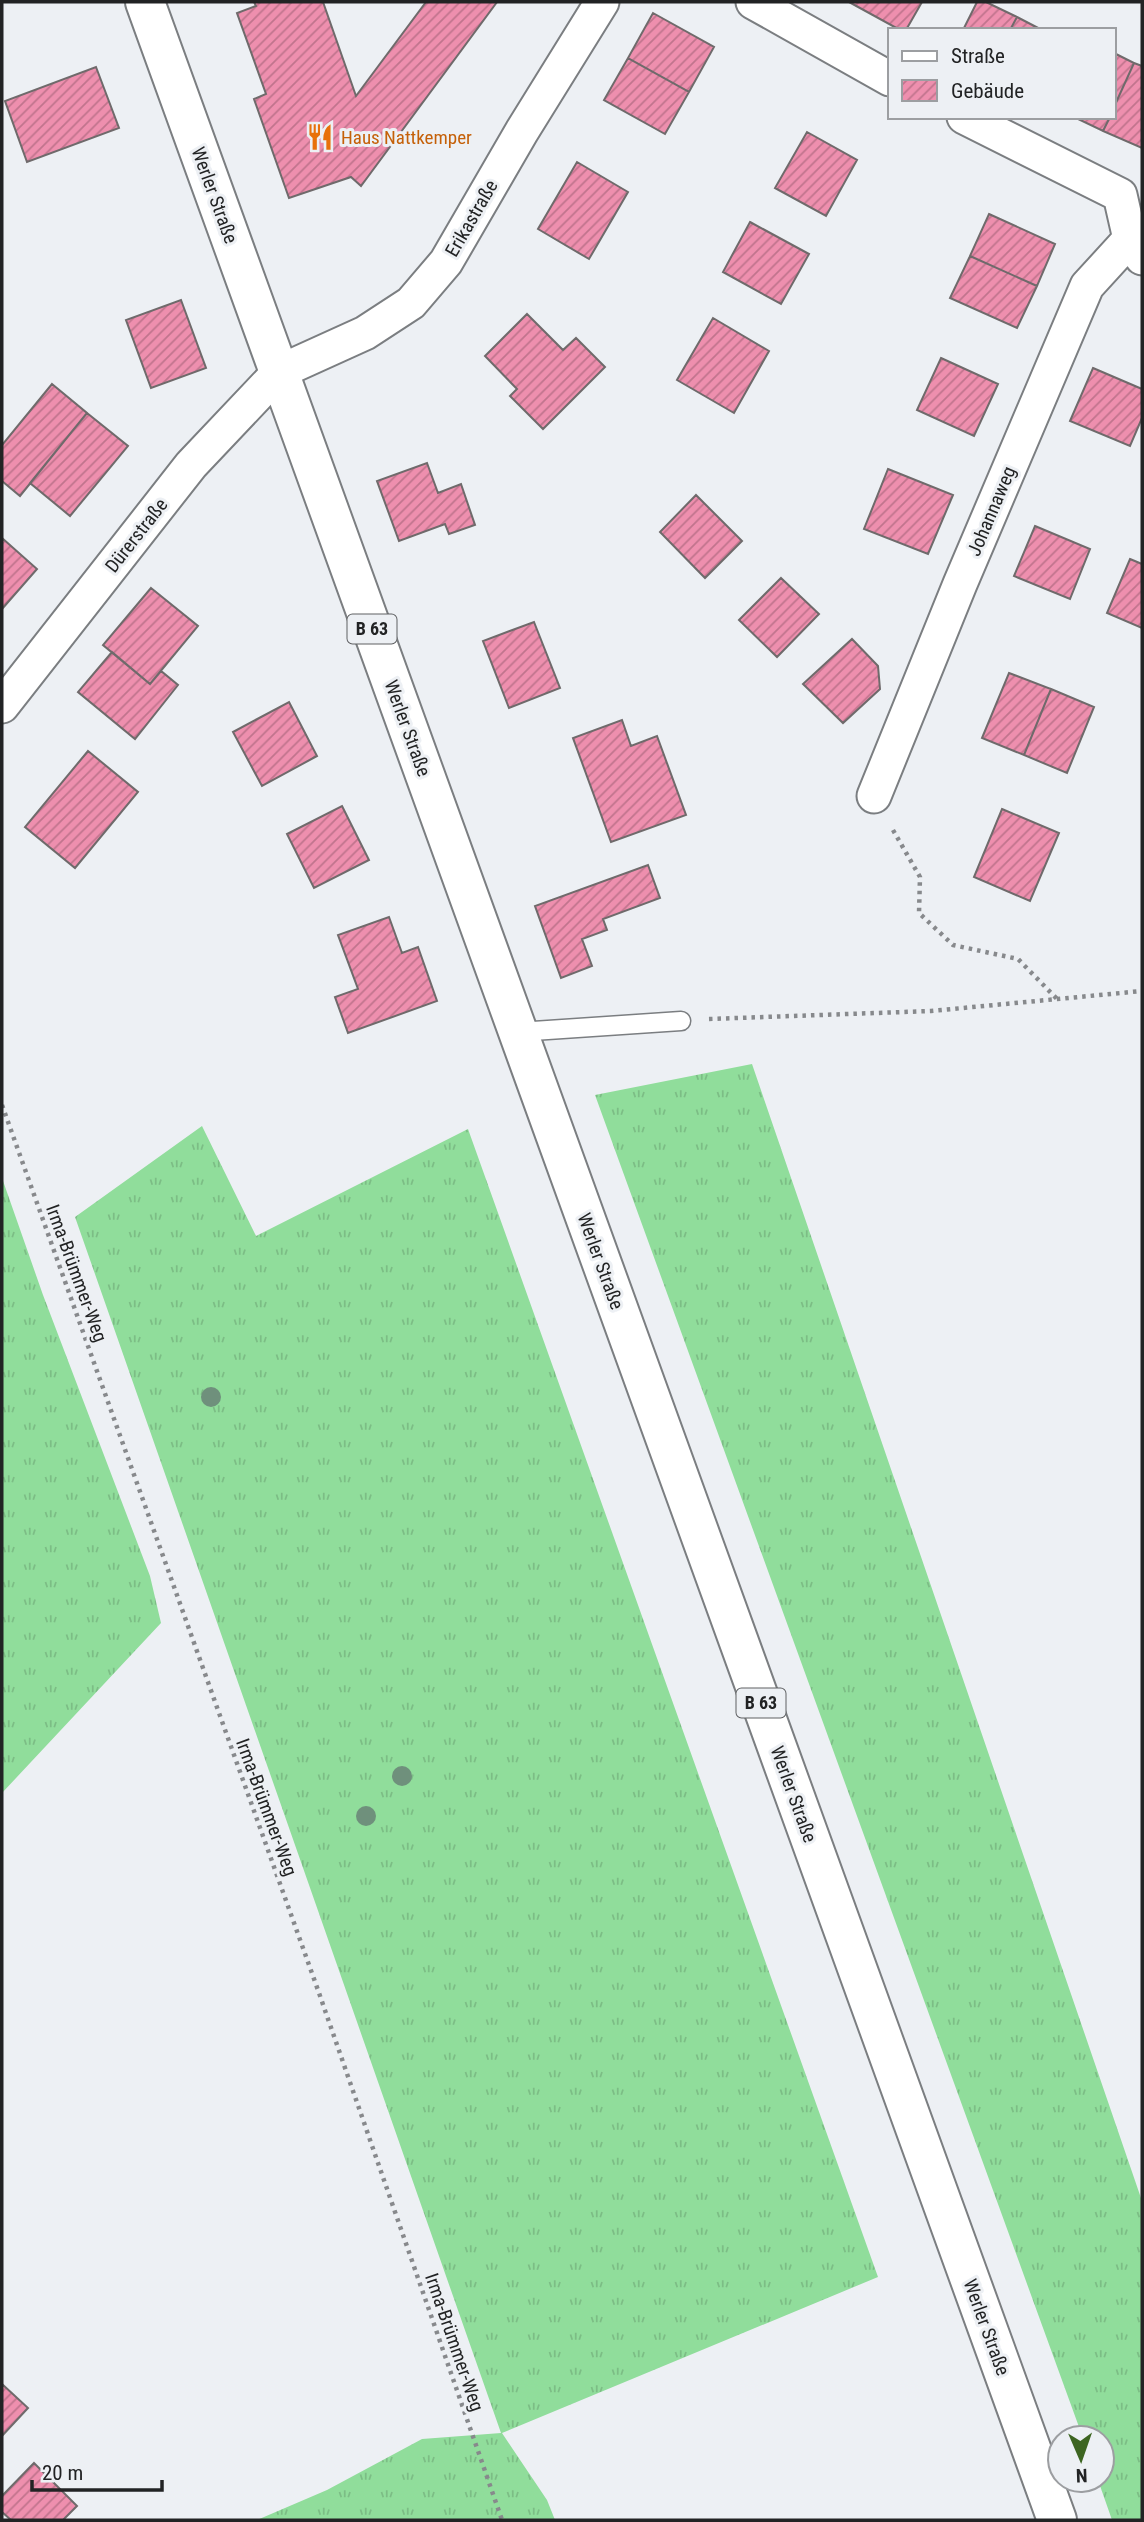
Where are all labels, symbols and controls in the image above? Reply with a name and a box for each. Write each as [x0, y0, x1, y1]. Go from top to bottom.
legend [888, 28, 1116, 119]
text: Straße [951, 44, 1005, 68]
text: Gebäude [951, 79, 1024, 103]
restaurant icon: Haus Nattkemper [305, 122, 335, 152]
place label: Haus Nattkemper [341, 126, 472, 149]
street label: Werler Straße [186, 144, 243, 247]
street label: Erikastraße [440, 176, 503, 261]
street label: Johannaweg [962, 463, 1021, 559]
street label: Dürerstraße [100, 493, 173, 577]
road number: B 63 [348, 614, 396, 644]
street label: Werler Straße [379, 677, 436, 780]
street label: Irma-Brümmer-Weg [41, 1201, 112, 1345]
street label: Werler Straße [572, 1210, 629, 1313]
road number: B 63 [736, 1688, 786, 1718]
street label: Irma-Brümmer-Weg [231, 1735, 302, 1879]
street label: Werler Straße [765, 1743, 822, 1846]
street label: Irma-Brümmer-Weg [420, 2270, 489, 2414]
street label: Werler Straße [958, 2276, 1015, 2379]
north arrow [1046, 2424, 1116, 2494]
scale bar [32, 2448, 161, 2492]
text: 20 m [42, 2461, 83, 2485]
text: N [1075, 2464, 1088, 2487]

